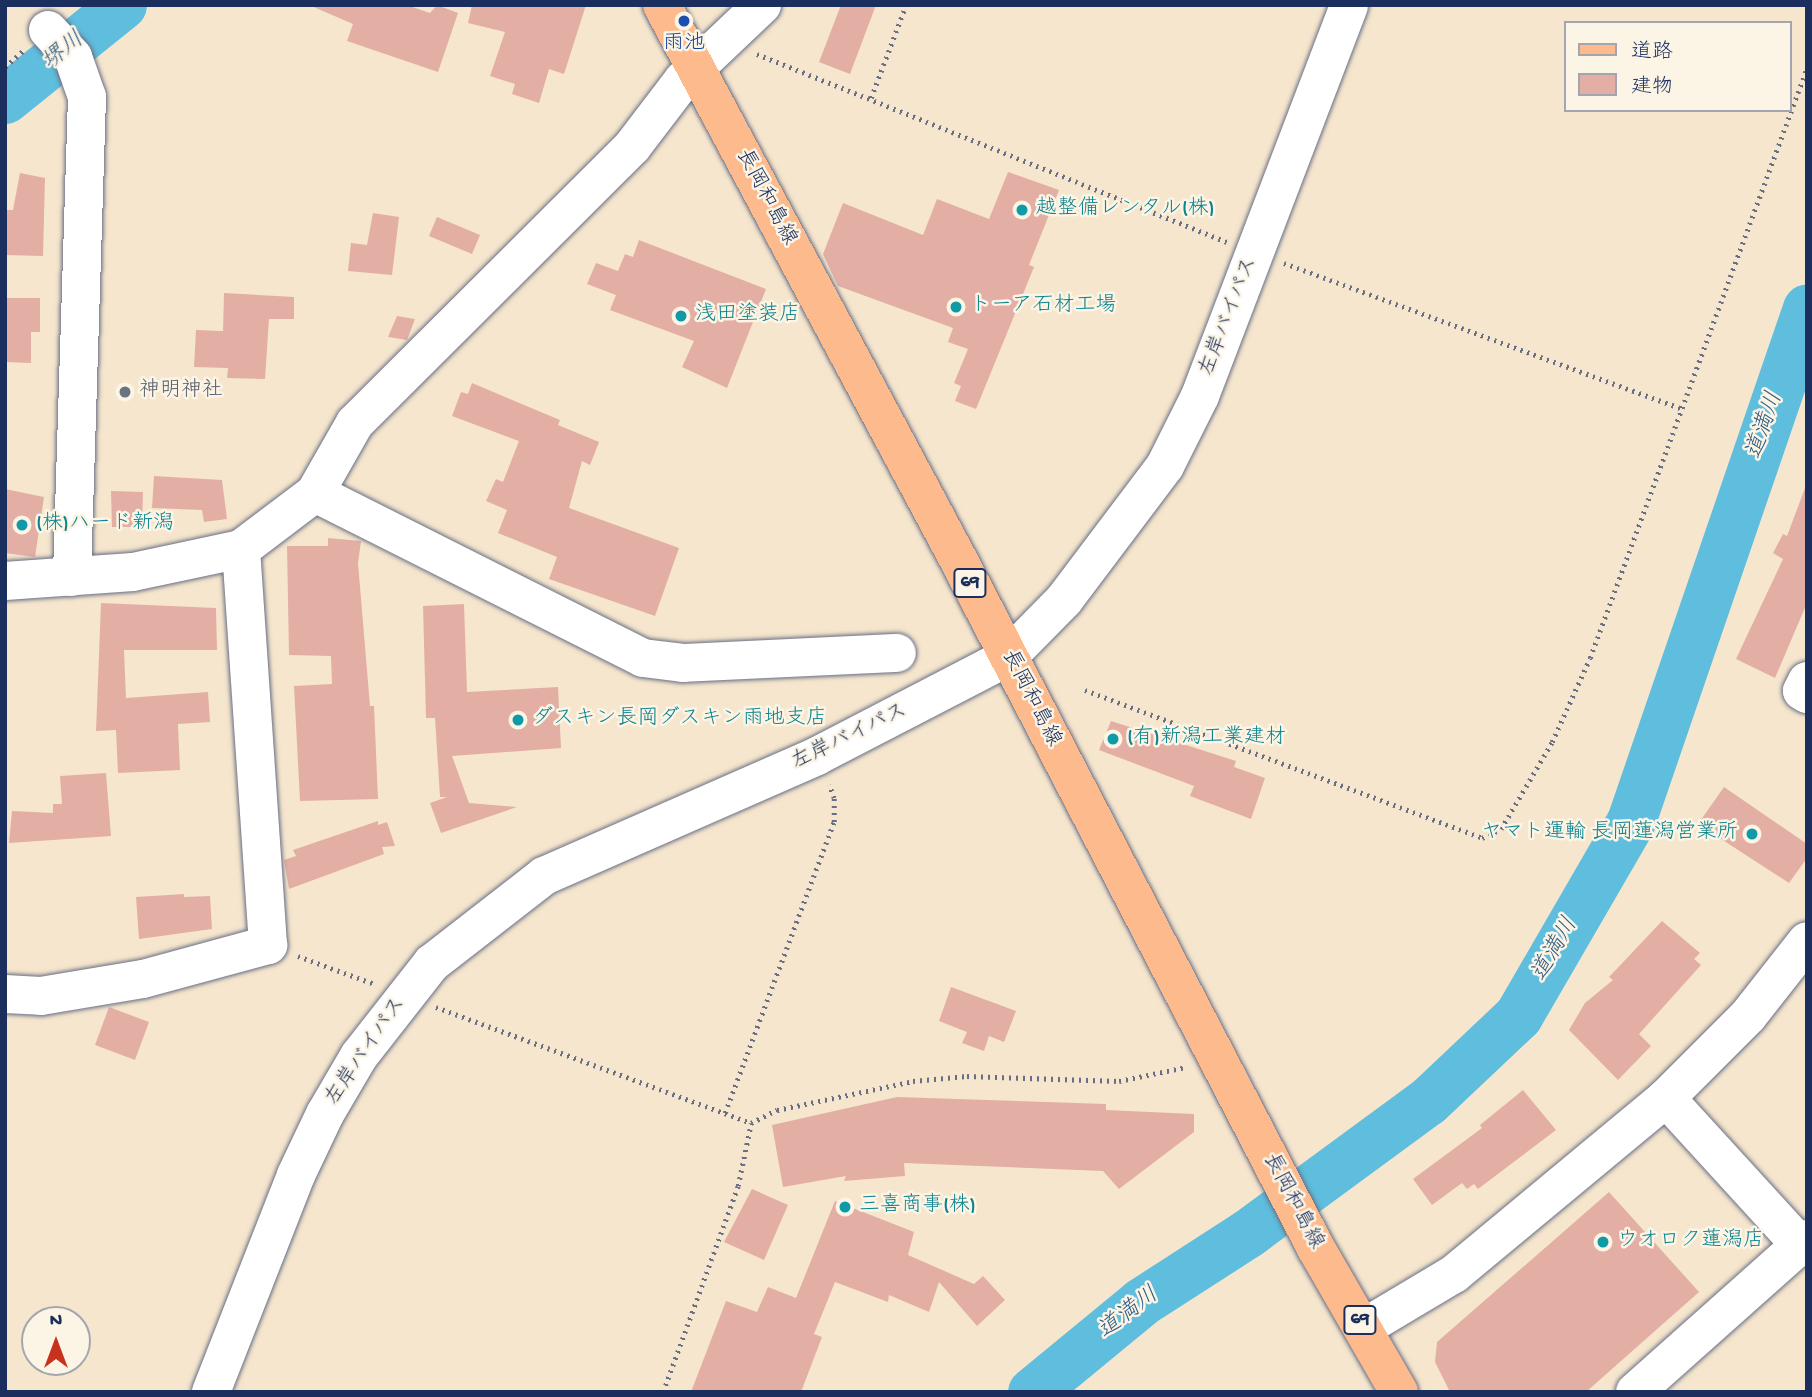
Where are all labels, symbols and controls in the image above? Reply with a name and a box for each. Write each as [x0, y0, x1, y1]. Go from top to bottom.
marker: 雨池 [676, 13, 692, 29]
legend [1563, 21, 1791, 112]
water label: 堺川 [37, 27, 91, 77]
place label: 雨池 [663, 32, 705, 58]
text: 道路 [1631, 41, 1673, 66]
text: 建物 [1631, 76, 1673, 101]
street label: 長岡和島線 [729, 146, 801, 250]
place label: 越整備レンタル(株) [1036, 197, 1216, 223]
marker: 越整備レンタル(株) [1014, 202, 1030, 218]
street label: 左岸バイパス [1196, 254, 1264, 380]
place label: トーア石材工場 [970, 294, 1117, 320]
marker: トーア石材工場 [948, 299, 964, 315]
place label: 浅田塗装店 [695, 303, 800, 329]
marker: 浅田塗装店 [673, 308, 689, 324]
place label: 神明神社 [139, 379, 223, 405]
marker: 神明神社 [117, 384, 133, 400]
water label: 道満川 [1742, 389, 1790, 463]
place label: (株)ハード新潟 [36, 512, 174, 538]
marker: (株)ハード新潟 [14, 517, 30, 533]
road number: 69 [953, 568, 988, 598]
street label: 長岡和島線 [995, 647, 1065, 751]
street label: 左岸バイパス [788, 699, 912, 777]
place label: ダスキン長岡ダスキン雨地支店 [532, 707, 826, 733]
marker: ダスキン長岡ダスキン雨地支店 [510, 712, 526, 728]
place label: (有)新潟工業建材 [1127, 726, 1286, 752]
marker: (有)新潟工業建材 [1105, 731, 1121, 747]
place label: ヤマト運輸 長岡蓮潟営業所 [1481, 821, 1738, 847]
marker: ヤマト運輸 長岡蓮潟営業所 [1744, 826, 1760, 842]
water label: 道満川 [1527, 913, 1585, 987]
street label: 左岸バイパス [321, 993, 413, 1111]
street label: 長岡和島線 [1256, 1150, 1328, 1254]
place label: 三喜商事(株) [859, 1194, 976, 1220]
marker: 三喜商事(株) [837, 1199, 853, 1215]
place label: ウオロク蓮潟店 [1617, 1229, 1764, 1255]
marker: ウオロク蓮潟店 [1595, 1234, 1611, 1250]
water label: 道満川 [1093, 1282, 1165, 1346]
road number: 69 [1342, 1304, 1378, 1336]
north arrow [21, 1306, 91, 1376]
text: N [50, 1310, 62, 1333]

